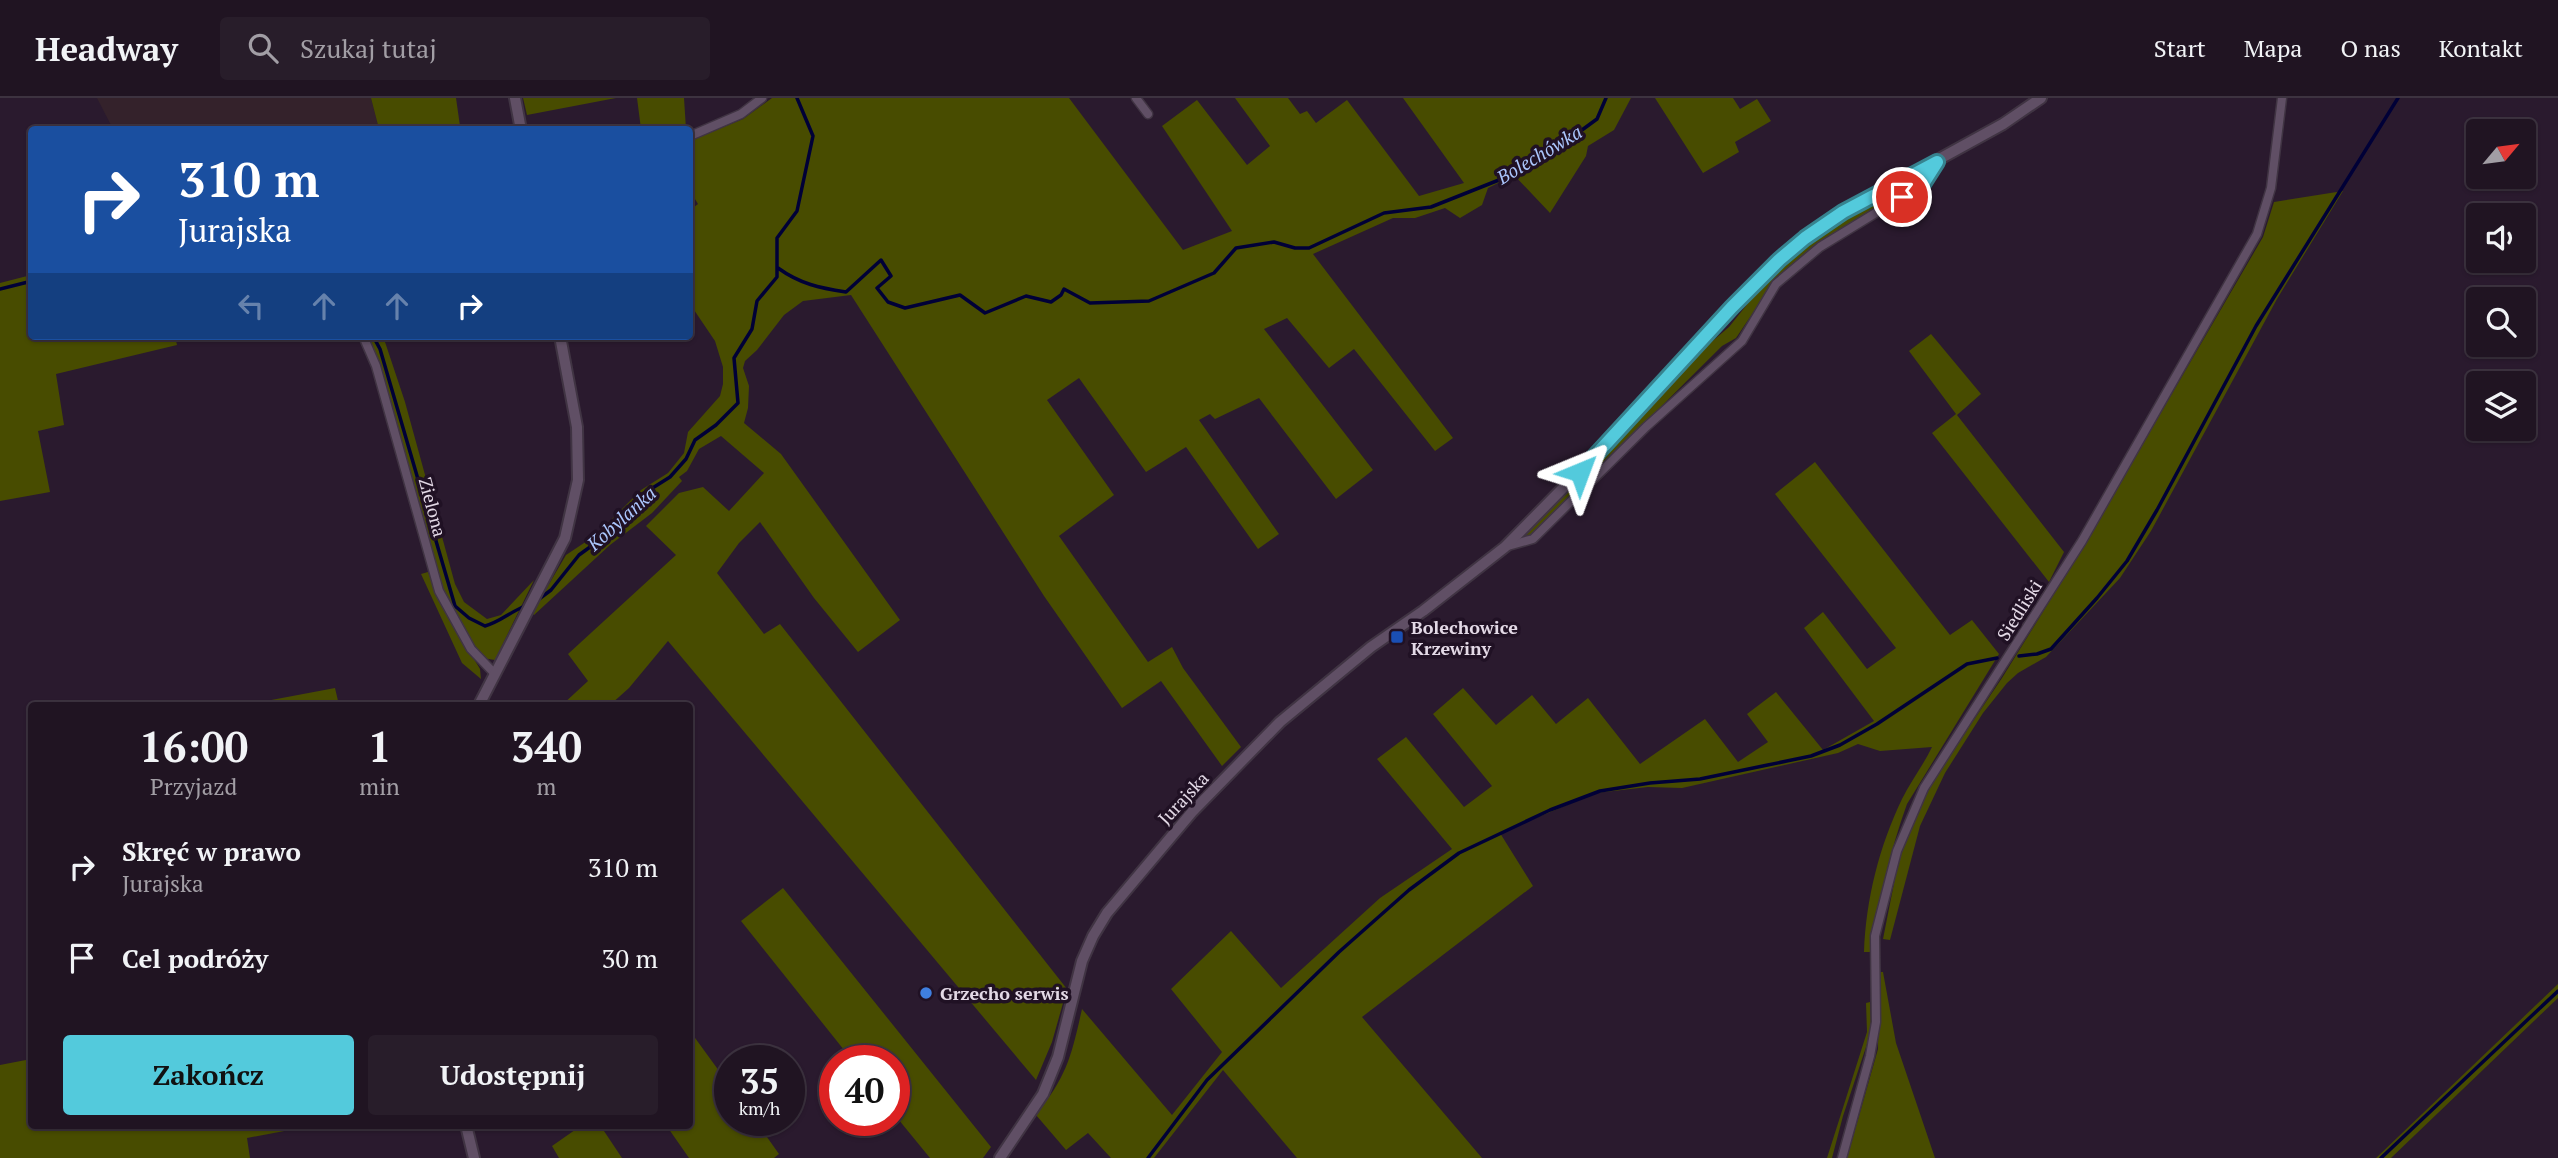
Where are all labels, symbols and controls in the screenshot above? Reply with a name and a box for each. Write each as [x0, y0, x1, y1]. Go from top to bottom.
search box [220, 17, 710, 80]
text: Headway [35, 27, 178, 70]
icon: search [244, 29, 282, 67]
text: Szukaj tutaj [300, 31, 437, 65]
text: Start [2154, 32, 2206, 64]
text: Mapa [2244, 32, 2302, 64]
text: O nas [2340, 32, 2401, 64]
text: Kontakt [2439, 32, 2523, 64]
water label: Bolechówka [1491, 119, 1586, 190]
north arrow [2466, 119, 2536, 189]
map controls [2466, 119, 2536, 441]
text: 310 m [178, 146, 320, 211]
icon: right [63, 154, 154, 245]
pin [1872, 167, 1932, 227]
icon: arrive [1883, 178, 1921, 216]
button: sound [2466, 203, 2536, 273]
text: Jurajska [178, 209, 291, 251]
icon: left [232, 287, 270, 325]
icon: ahead [305, 287, 343, 325]
icon: ahead [378, 287, 416, 325]
icon: right [451, 287, 489, 325]
button: search [2466, 287, 2536, 357]
button: layers [2466, 371, 2536, 441]
position arrow [1543, 435, 1617, 509]
street label: Zielona [414, 475, 452, 539]
water label: Kobylanka [580, 480, 661, 556]
street label: Siedliski [1991, 575, 2047, 645]
place label: Bolechowice Krzewiny [1411, 615, 1518, 660]
marker: Bolechowice Krzewiny [1389, 629, 1405, 645]
text: 16:00 [139, 718, 248, 774]
text: 1 [368, 718, 391, 774]
text: 340 [511, 718, 582, 774]
street label: Jurajska [1152, 766, 1214, 830]
text: Przyjazd [150, 771, 237, 802]
text: min [359, 771, 400, 802]
text: m [536, 771, 556, 802]
text: Skręć w prawo [122, 834, 301, 868]
icon: right [63, 848, 101, 886]
text: 310 m [588, 850, 658, 884]
text: Jurajska [122, 868, 204, 899]
icon: arrive [63, 939, 101, 977]
text: Cel podróży [122, 941, 268, 975]
text: 30 m [602, 941, 658, 975]
place label: Grzecho serwis [940, 981, 1069, 1005]
marker: Grzecho serwis [918, 985, 934, 1001]
button: Zakończ [63, 1035, 354, 1115]
button: Udostępnij [368, 1035, 658, 1115]
speed limit sign: 40 [819, 1045, 910, 1136]
text: 35 [740, 1058, 779, 1104]
text: km/h [739, 1096, 780, 1120]

